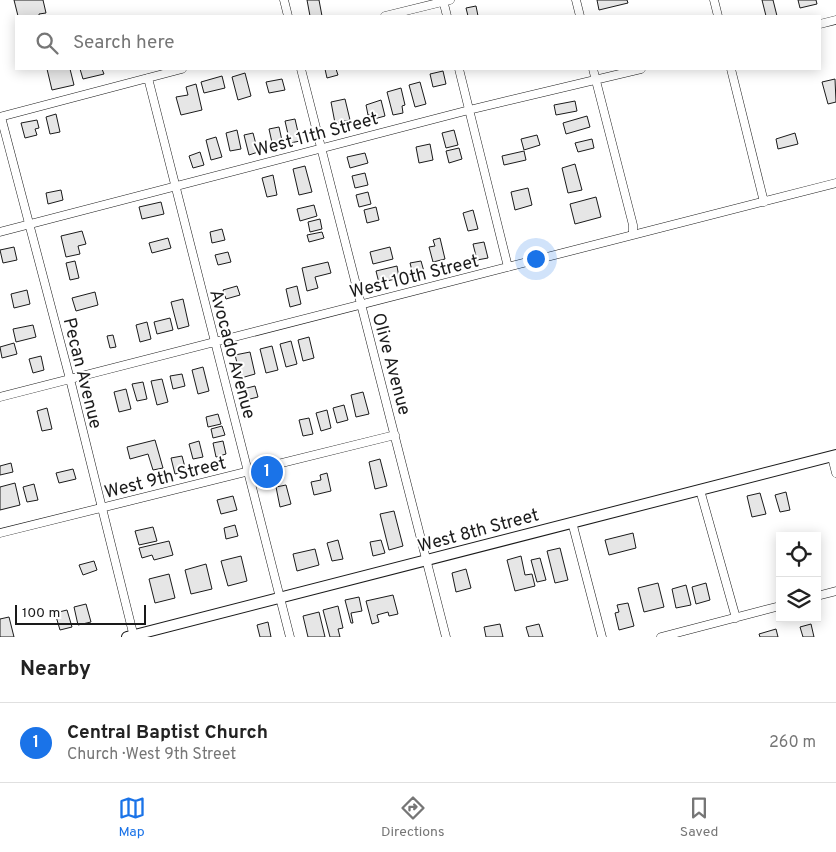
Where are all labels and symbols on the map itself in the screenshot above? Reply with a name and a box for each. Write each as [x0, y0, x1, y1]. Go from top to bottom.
street label: West 11th Street [252, 108, 381, 163]
your location [523, 246, 549, 272]
street label: West 10th Street [347, 250, 481, 305]
street label: Avocado Avenue [203, 287, 260, 422]
street label: Olive Avenue [366, 311, 415, 418]
street label: Pecan Avenue [57, 315, 106, 431]
street label: West 9th Street [102, 452, 229, 505]
pin: 1 [251, 453, 283, 491]
street label: West 8th Street [415, 504, 542, 559]
scale bar [15, 602, 146, 625]

